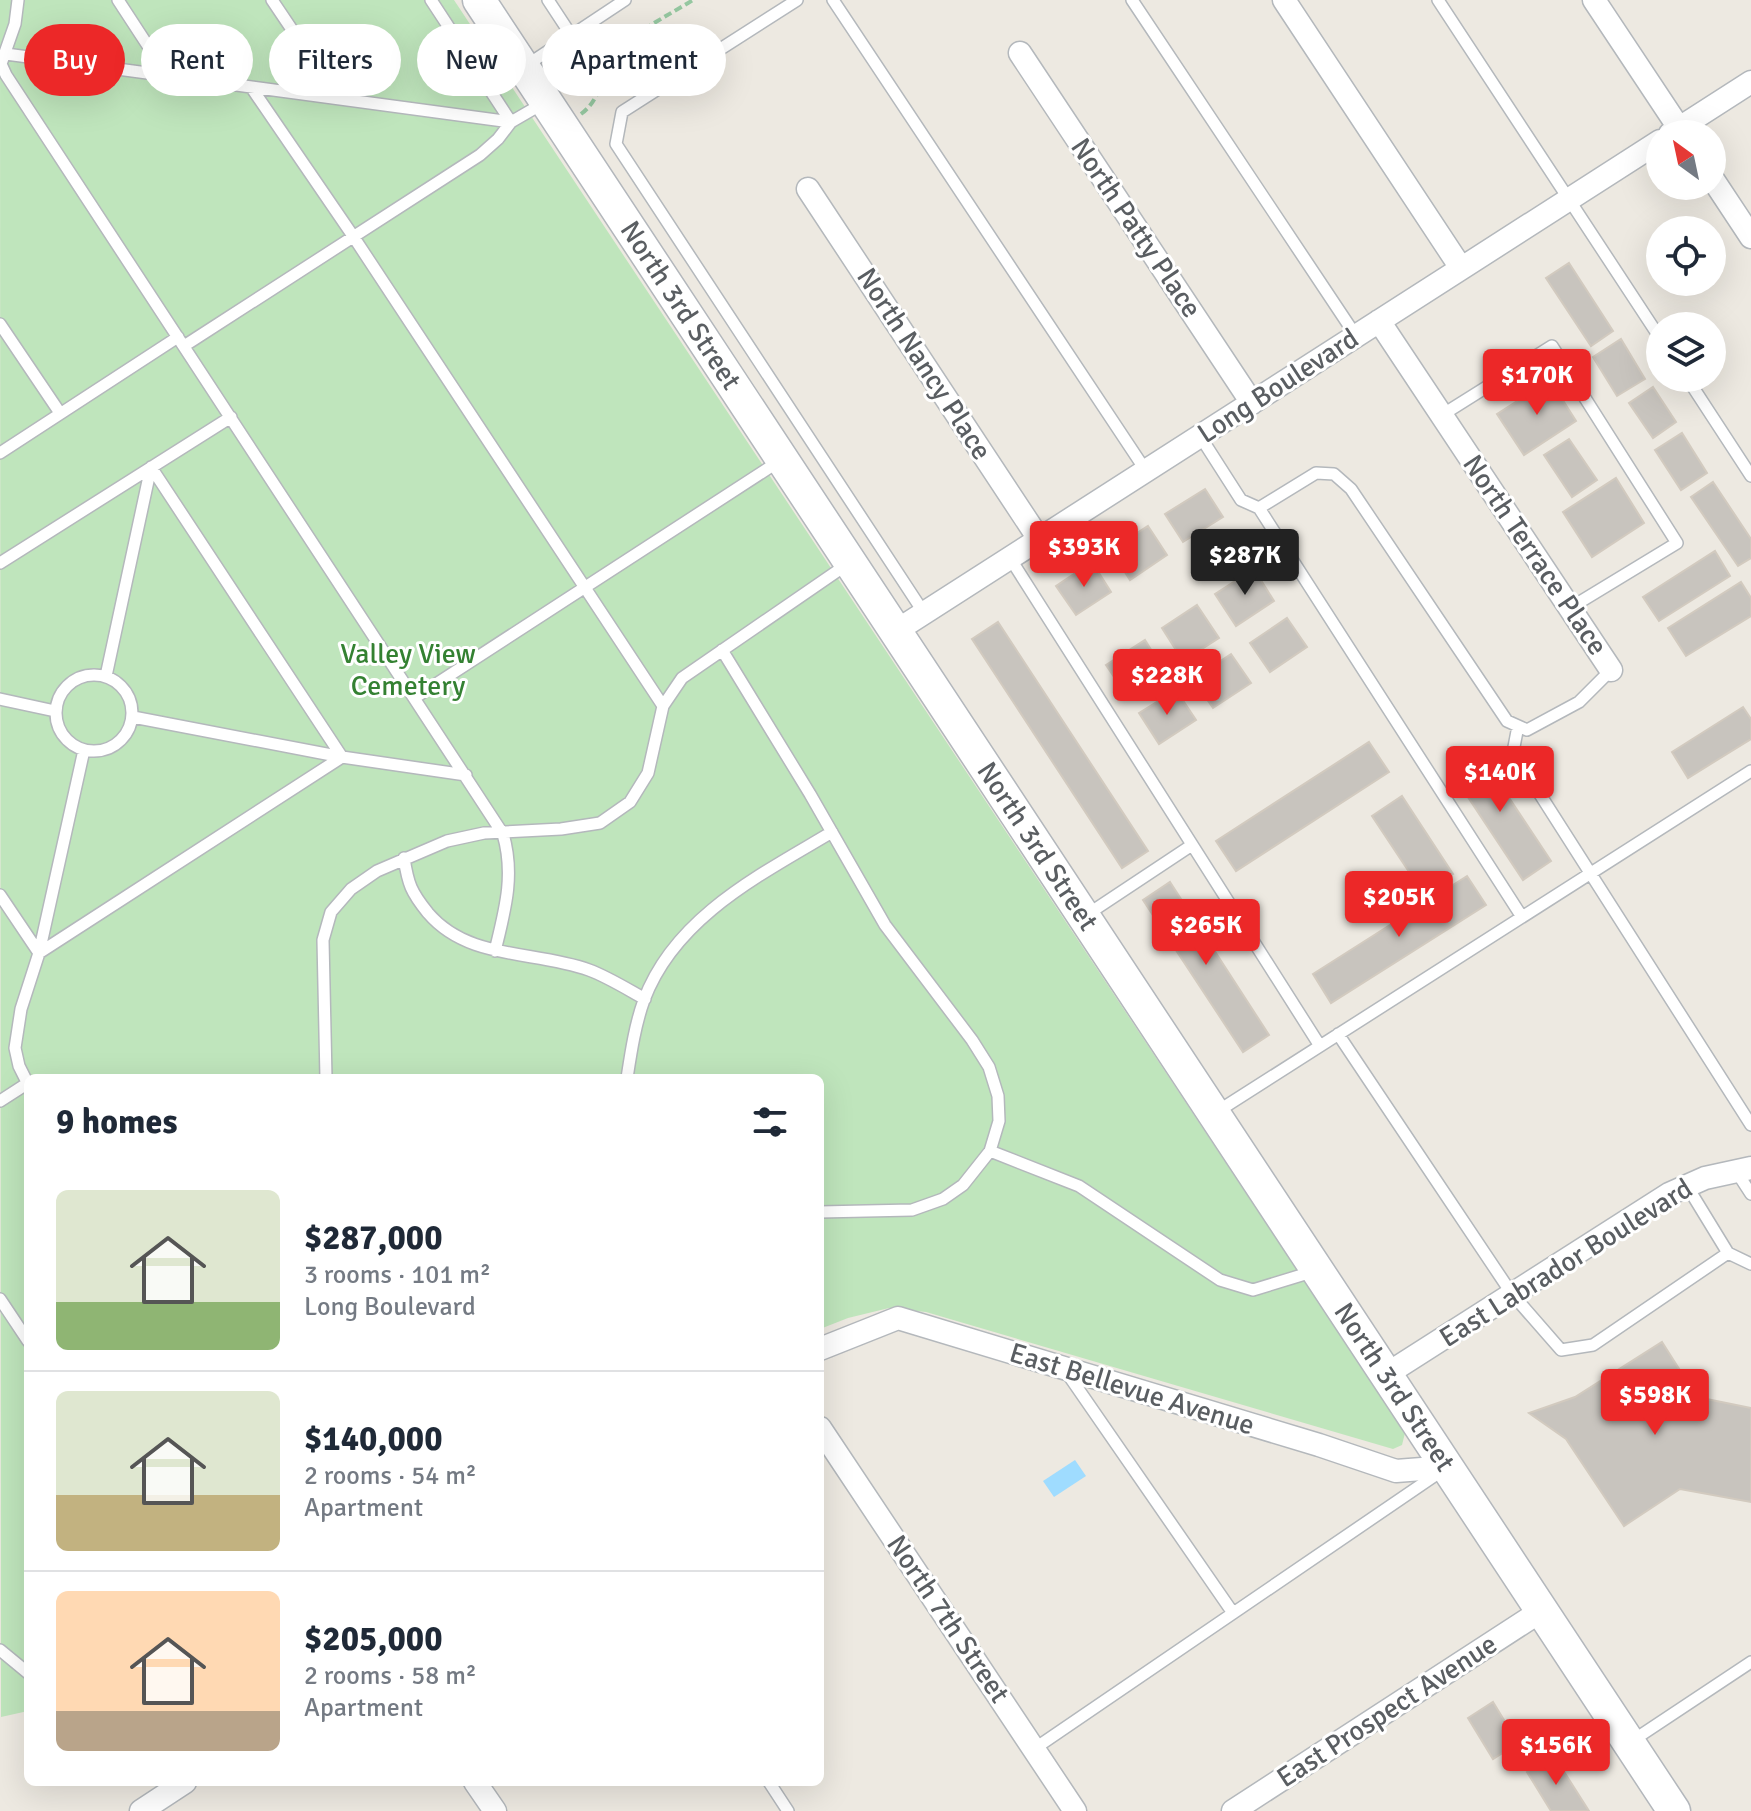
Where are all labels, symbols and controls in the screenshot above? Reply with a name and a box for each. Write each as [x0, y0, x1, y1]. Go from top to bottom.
chip: Buy [24, 24, 125, 96]
chip: Rent [141, 24, 253, 96]
chip: Filters [269, 24, 401, 96]
chip: New [417, 24, 526, 96]
chip: Apartment [542, 24, 726, 96]
north arrow [1646, 120, 1726, 200]
map controls [1646, 120, 1726, 392]
street label: North Patty Place [1063, 132, 1209, 324]
street label: North 3rd Street [613, 215, 749, 396]
button: locate [1646, 216, 1726, 296]
street label: North Nancy Place [849, 262, 999, 466]
button: layers [1646, 312, 1726, 392]
street label: Long Boulevard [1191, 321, 1365, 451]
pin: $170K [1481, 349, 1593, 417]
text: $170K [1501, 359, 1573, 391]
street label: North Terrace Place [1455, 448, 1615, 662]
pin: $393K [1028, 521, 1140, 589]
pin: $287K [1189, 529, 1301, 597]
text: $393K [1048, 531, 1120, 563]
text: $287K [1209, 539, 1281, 571]
park label: Valley View Cemetery [340, 637, 476, 703]
pin: $228K [1111, 649, 1223, 717]
text: $228K [1131, 659, 1203, 691]
pin: $140K [1444, 746, 1556, 814]
street label: North 3rd Street [970, 756, 1105, 937]
text: $140K [1464, 756, 1536, 788]
pin: $205K [1343, 871, 1455, 939]
text: $205K [1363, 881, 1435, 913]
pin: $265K [1150, 899, 1262, 967]
text: $265K [1170, 909, 1242, 941]
icon: filters [748, 1100, 792, 1144]
text: 9 homes [56, 1101, 177, 1143]
street label: East Labrador Boulevard [1433, 1171, 1699, 1355]
text: $287,000 [304, 1217, 443, 1259]
icon: home [120, 1222, 216, 1318]
text: 3 rooms · 101 m² [304, 1259, 491, 1291]
text: Long Boulevard [304, 1291, 476, 1323]
street label: North 3rd Street [1326, 1297, 1462, 1478]
street label: East Bellevue Avenue [1005, 1336, 1259, 1442]
pin: $598K [1599, 1369, 1711, 1437]
text: $598K [1619, 1379, 1691, 1411]
text: $140,000 [304, 1418, 443, 1460]
icon: home [120, 1423, 216, 1519]
text: 2 rooms · 54 m² [304, 1460, 477, 1492]
text: Apartment [304, 1492, 423, 1524]
street label: North 7th Street [879, 1529, 1017, 1709]
text: $205,000 [304, 1618, 443, 1660]
icon: home [120, 1623, 216, 1719]
street label: East Prospect Avenue [1271, 1627, 1503, 1795]
text: 2 rooms · 58 m² [304, 1660, 477, 1692]
text: Apartment [304, 1692, 423, 1724]
pin: $156K [1500, 1719, 1612, 1787]
text: $156K [1520, 1729, 1592, 1761]

